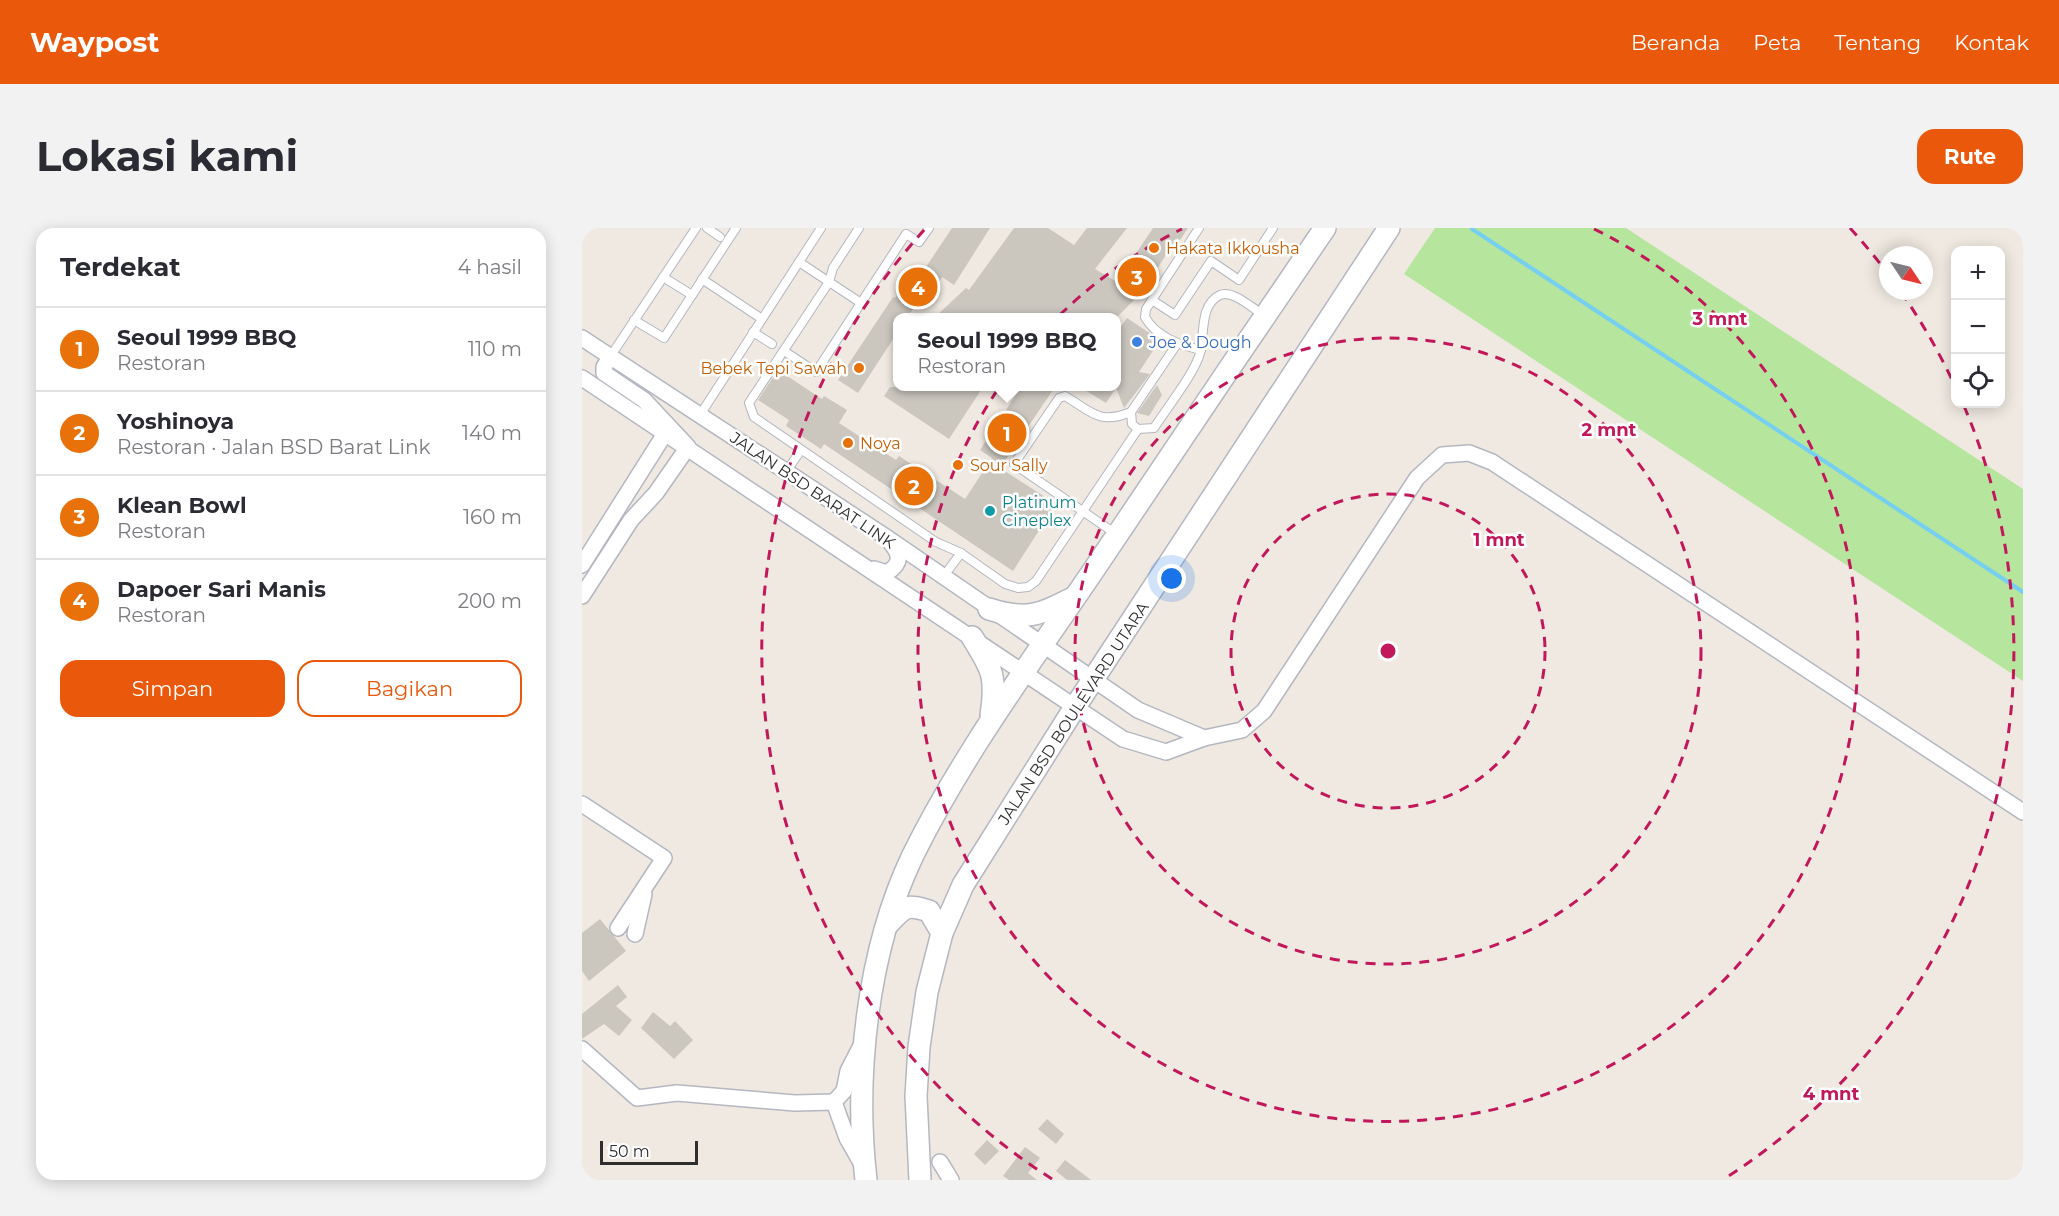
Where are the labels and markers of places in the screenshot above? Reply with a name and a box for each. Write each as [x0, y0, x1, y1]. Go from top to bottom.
place label: Hakata Ikkousha [1166, 239, 1300, 258]
marker: Hakata Ikkousha [1147, 241, 1161, 255]
pin: 3 [1118, 254, 1156, 300]
pin: 4 [898, 264, 938, 310]
place label: Joe & Dough [1148, 333, 1252, 352]
marker: Joe & Dough [1130, 335, 1144, 349]
place label: Bebek Tepi Sawah [701, 359, 847, 378]
marker: Bebek Tepi Sawah [852, 361, 866, 375]
pin: 1 [988, 410, 1026, 456]
place label: Noya [860, 434, 901, 453]
marker: Noya [841, 436, 855, 450]
place label: Sour Sally [970, 456, 1048, 475]
marker: Sour Sally [951, 458, 965, 472]
pin: 2 [894, 464, 934, 508]
place label: Platinum Cineplex [1002, 493, 1077, 530]
marker: Platinum Cineplex [983, 504, 997, 518]
centre of rings [1378, 641, 1398, 661]

